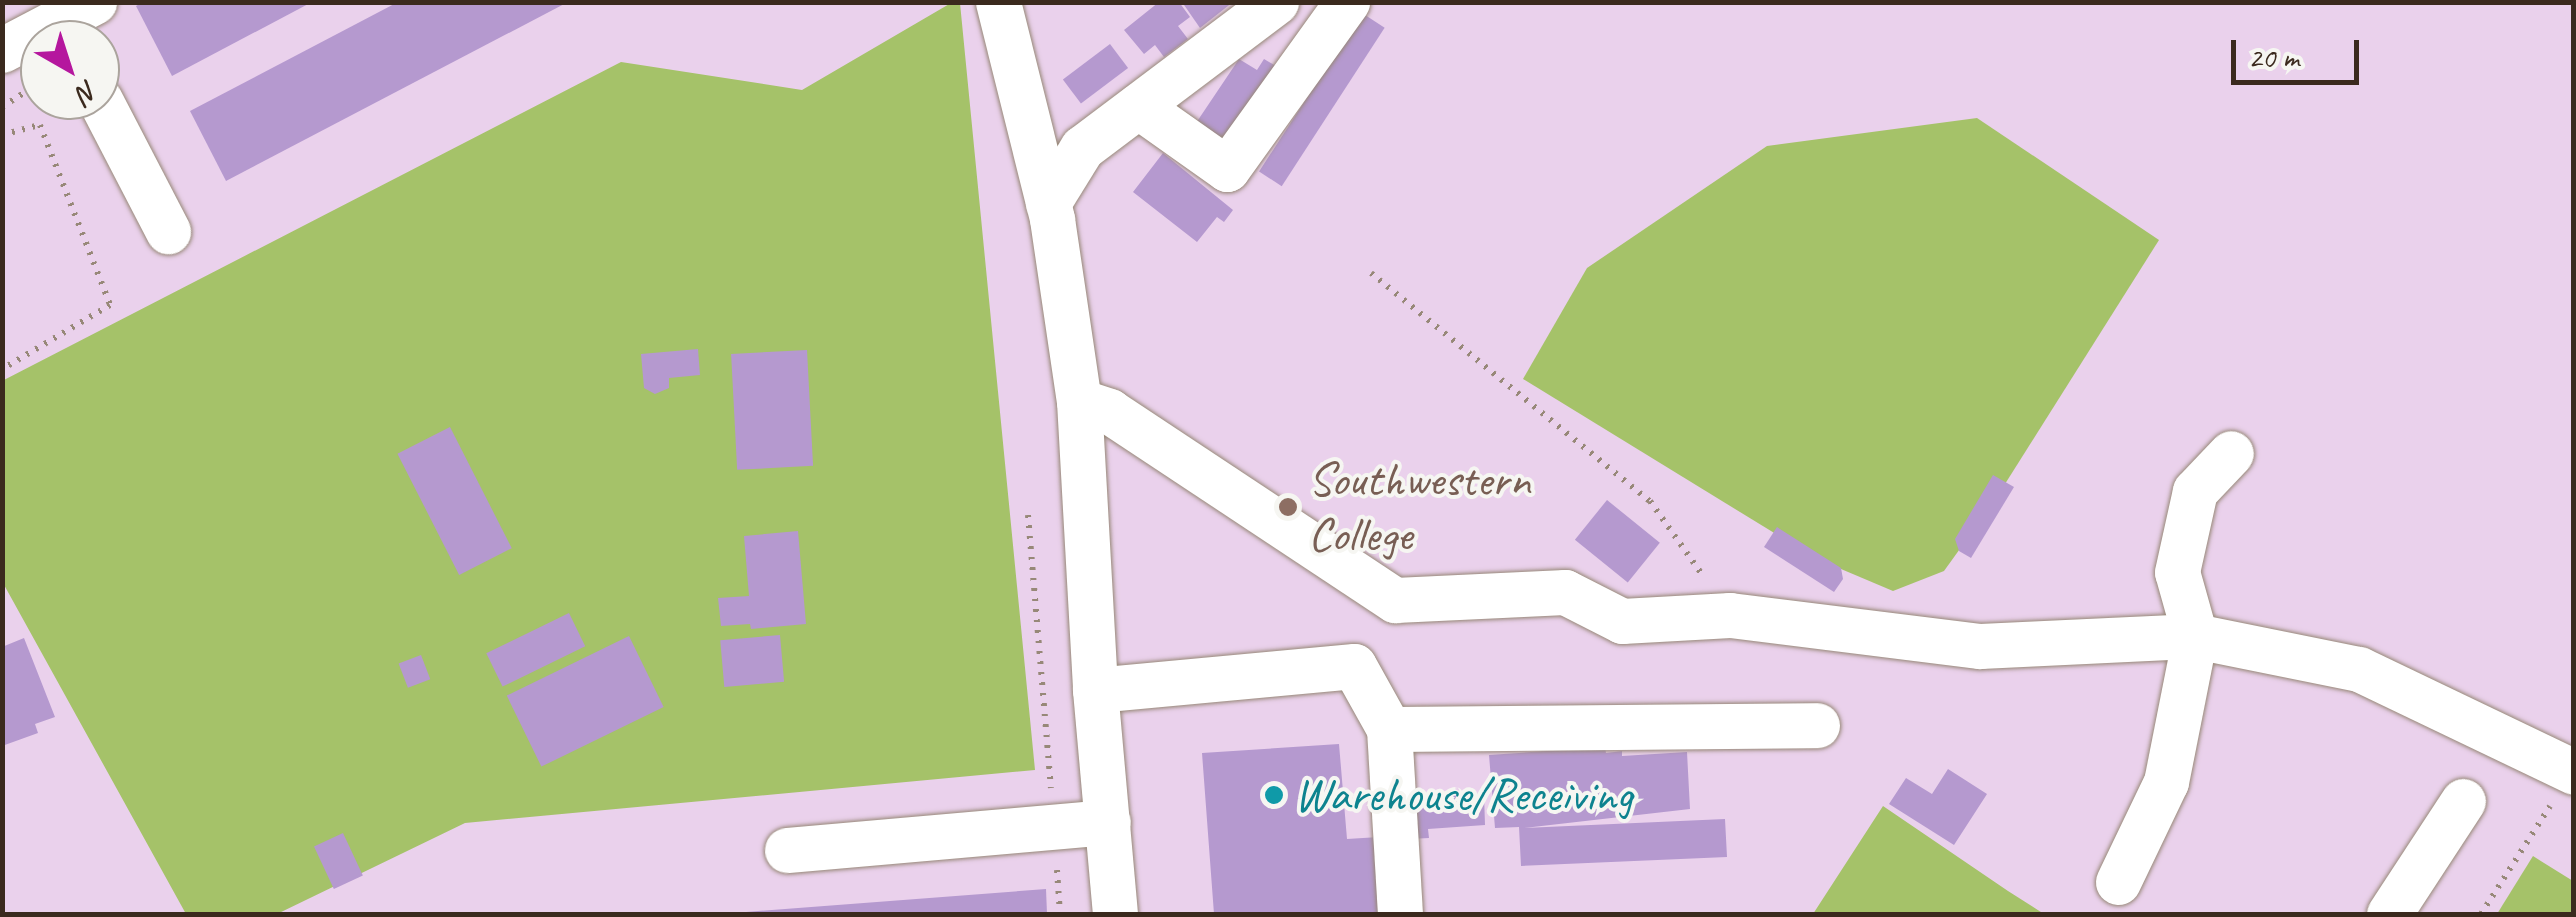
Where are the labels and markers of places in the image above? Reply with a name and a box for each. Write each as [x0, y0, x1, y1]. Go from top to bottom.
place label: Southwestern College [1308, 450, 1530, 563]
marker: Southwestern College [1277, 496, 1299, 518]
place label: Warehouse/Receiving [1294, 766, 1633, 824]
marker: Warehouse/Receiving [1263, 784, 1285, 806]

